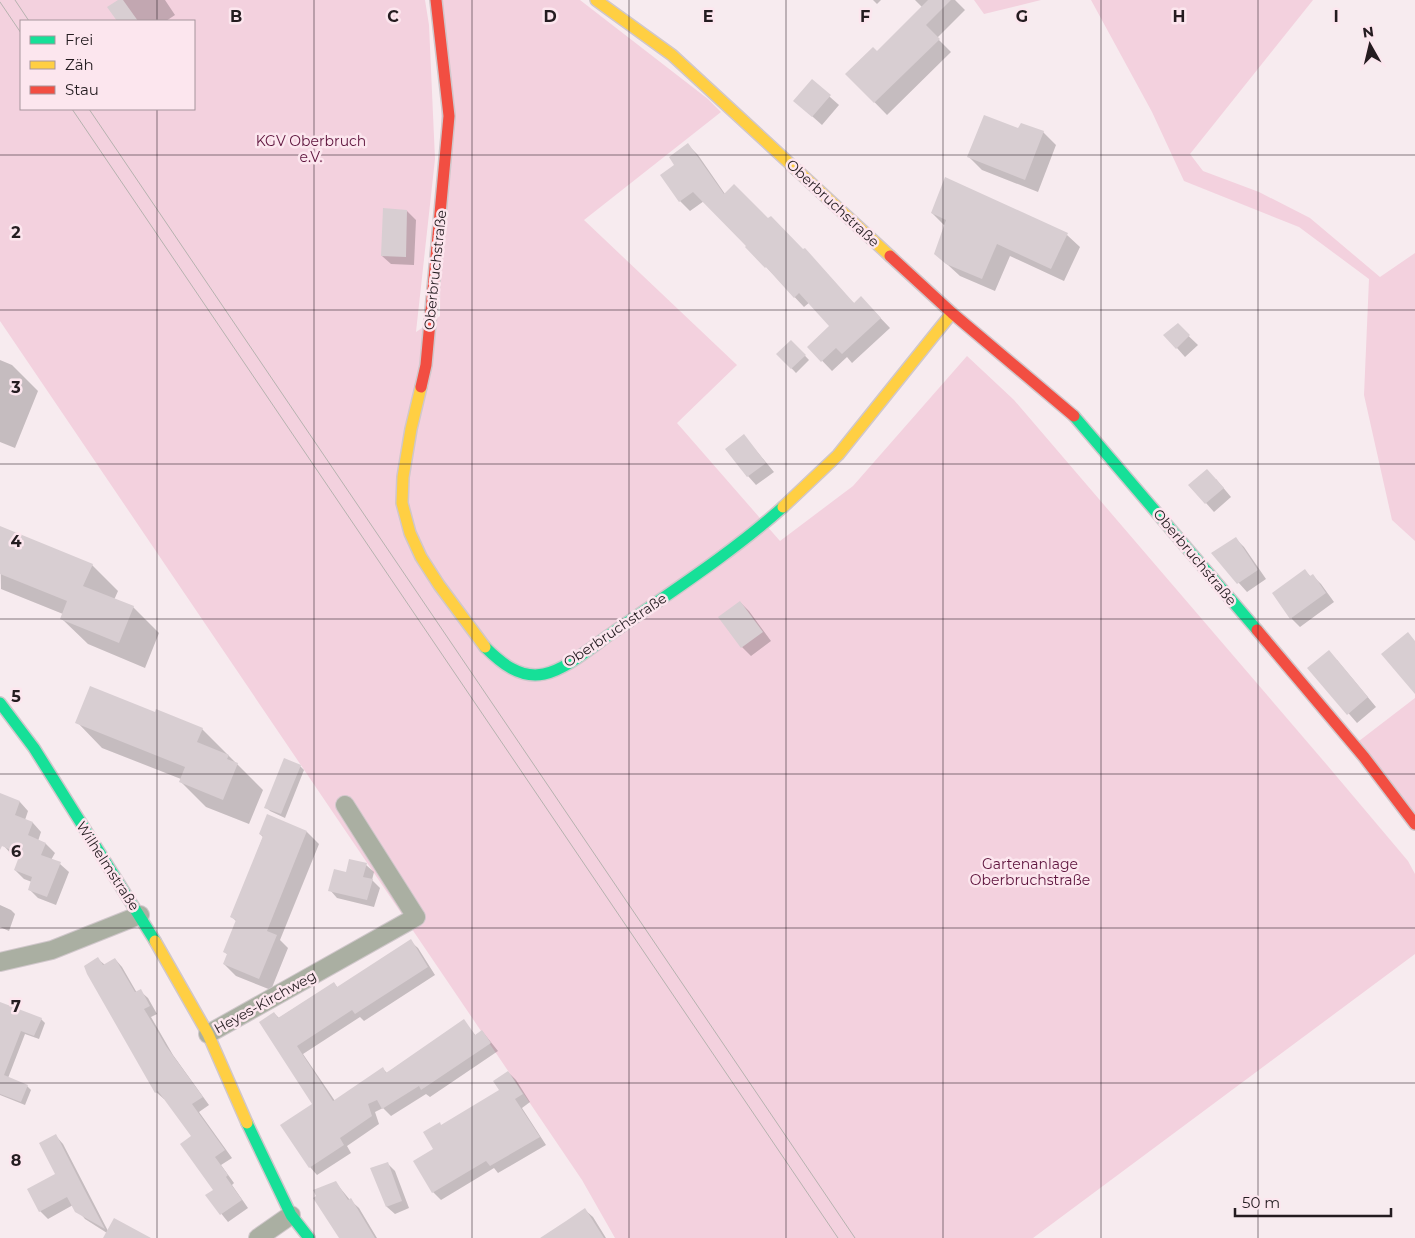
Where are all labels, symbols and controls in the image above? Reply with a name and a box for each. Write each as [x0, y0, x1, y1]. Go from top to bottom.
text: B [230, 7, 242, 26]
text: C [387, 7, 399, 26]
text: D [543, 7, 557, 26]
text: E [703, 7, 713, 26]
text: F [860, 7, 870, 26]
text: G [1016, 7, 1028, 26]
text: H [1173, 7, 1185, 26]
text: I [1333, 7, 1339, 26]
legend [20, 20, 195, 110]
north arrow [1345, 20, 1395, 70]
text: N [1361, 22, 1375, 42]
text: Frei [65, 30, 93, 49]
text: Zäh [65, 55, 94, 74]
text: Stau [65, 80, 99, 99]
park label: KGV Oberbruch e.V. [256, 132, 366, 166]
street label: Oberbruchstraße [783, 155, 883, 251]
street label: Oberbruchstraße [420, 209, 450, 331]
text: 2 [11, 223, 21, 242]
text: 3 [10, 378, 21, 397]
street label: Oberbruchstraße [1149, 505, 1241, 609]
text: 4 [10, 532, 22, 551]
street label: Oberbruchstraße [560, 589, 670, 671]
text: 5 [11, 687, 21, 706]
street label: Wilhelmstraße [72, 818, 144, 914]
text: 6 [11, 842, 21, 861]
park label: Gartenanlage Oberbruchstraße [970, 855, 1090, 889]
street label: Heyes-Kirchweg [211, 966, 319, 1038]
text: 7 [11, 997, 21, 1016]
text: 8 [11, 1151, 21, 1170]
scale bar [1235, 1186, 1391, 1218]
text: 50 m [1242, 1193, 1280, 1212]

